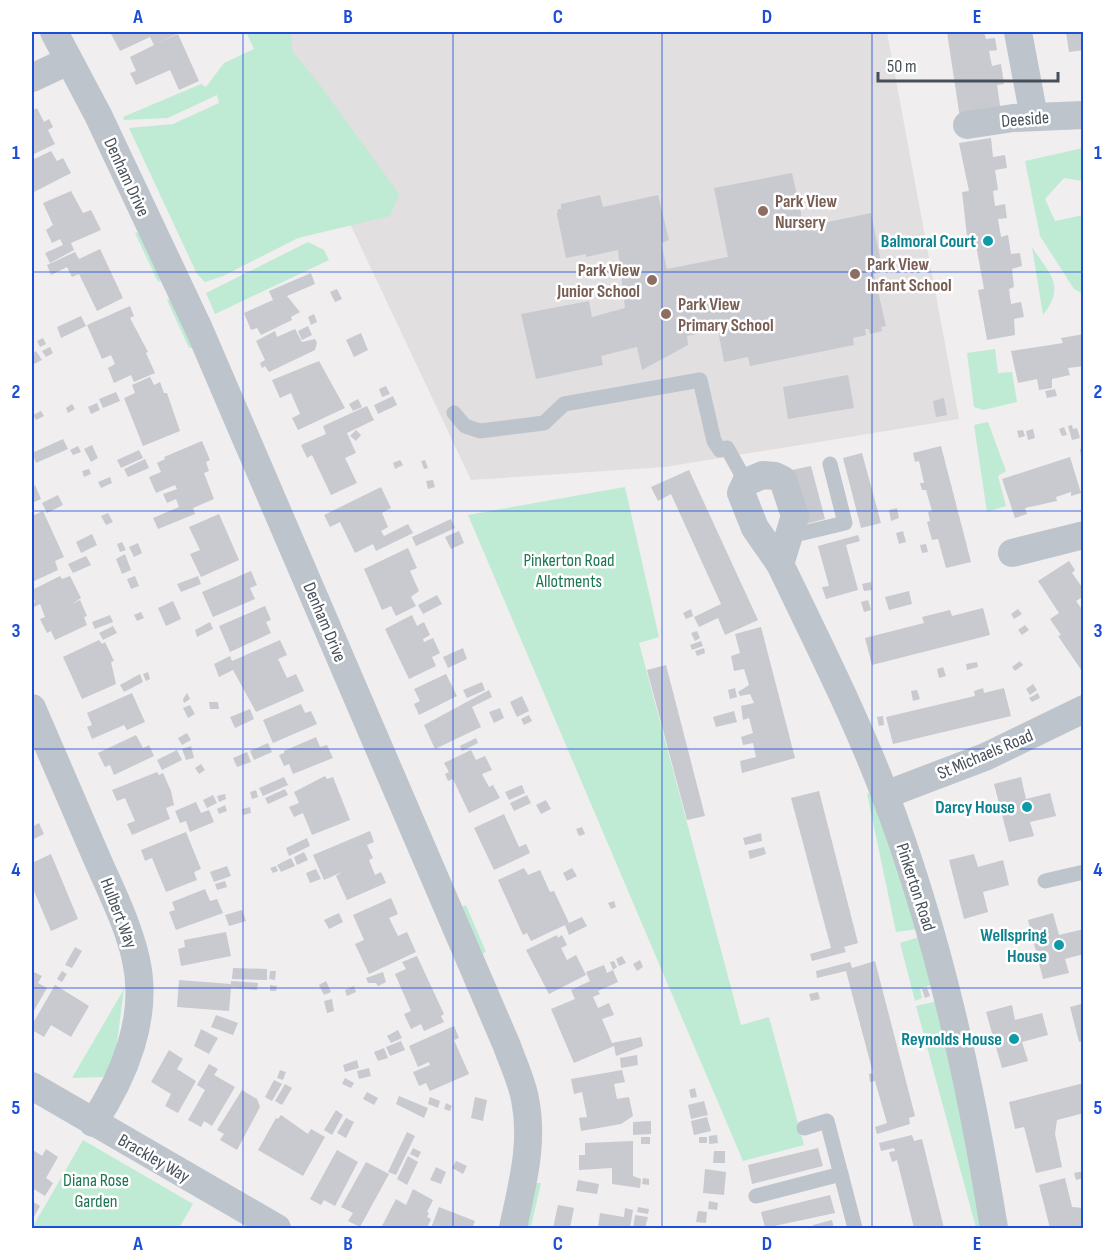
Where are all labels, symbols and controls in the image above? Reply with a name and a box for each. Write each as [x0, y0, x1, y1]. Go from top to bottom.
text: A [132, 5, 143, 29]
text: B [343, 5, 353, 29]
text: C [553, 5, 563, 29]
text: D [762, 5, 772, 29]
text: E [973, 5, 981, 29]
scale bar [878, 45, 1058, 83]
text: 50 m [887, 56, 917, 77]
street label: Deeside [1000, 107, 1050, 132]
street label: Denham Drive [99, 135, 154, 220]
text: 1 [12, 141, 20, 165]
text: 1 [1094, 141, 1102, 165]
place label: Park View Nursery [775, 191, 837, 233]
marker: Park View Nursery [756, 204, 770, 218]
place label: Balmoral Court [881, 231, 976, 252]
marker: Balmoral Court [981, 234, 995, 248]
place label: Park View Infant School [867, 254, 952, 296]
place label: Park View Junior School [556, 260, 640, 302]
marker: Park View Infant School [848, 267, 862, 281]
marker: Park View Junior School [645, 273, 659, 287]
place label: Park View Primary School [678, 294, 774, 336]
marker: Park View Primary School [659, 307, 673, 321]
text: 2 [12, 380, 20, 404]
text: 2 [1094, 380, 1102, 404]
park label: Pinkerton Road Allotments [523, 550, 615, 592]
street label: Denham Drive [298, 579, 351, 665]
text: 3 [12, 619, 21, 643]
text: 3 [1094, 619, 1103, 643]
street label: St Michaels Road [934, 725, 1036, 784]
place label: Darcy House [935, 797, 1015, 818]
marker: Darcy House [1020, 800, 1034, 814]
street label: Pinkerton Road [891, 841, 940, 934]
text: 4 [11, 858, 21, 882]
text: 4 [1093, 858, 1103, 882]
street label: Hulbert Way [96, 875, 142, 951]
place label: Wellspring House [980, 925, 1047, 967]
marker: Wellspring House [1052, 938, 1066, 952]
place label: Reynolds House [901, 1029, 1002, 1050]
marker: Reynolds House [1007, 1032, 1021, 1046]
text: 5 [12, 1096, 21, 1120]
text: 5 [1094, 1096, 1103, 1120]
street label: Brackley Way [114, 1130, 193, 1187]
park label: Diana Rose Garden [63, 1170, 129, 1212]
text: A [132, 1232, 143, 1256]
text: B [343, 1232, 353, 1256]
text: C [553, 1232, 563, 1256]
text: D [762, 1232, 772, 1256]
text: E [973, 1232, 981, 1256]

